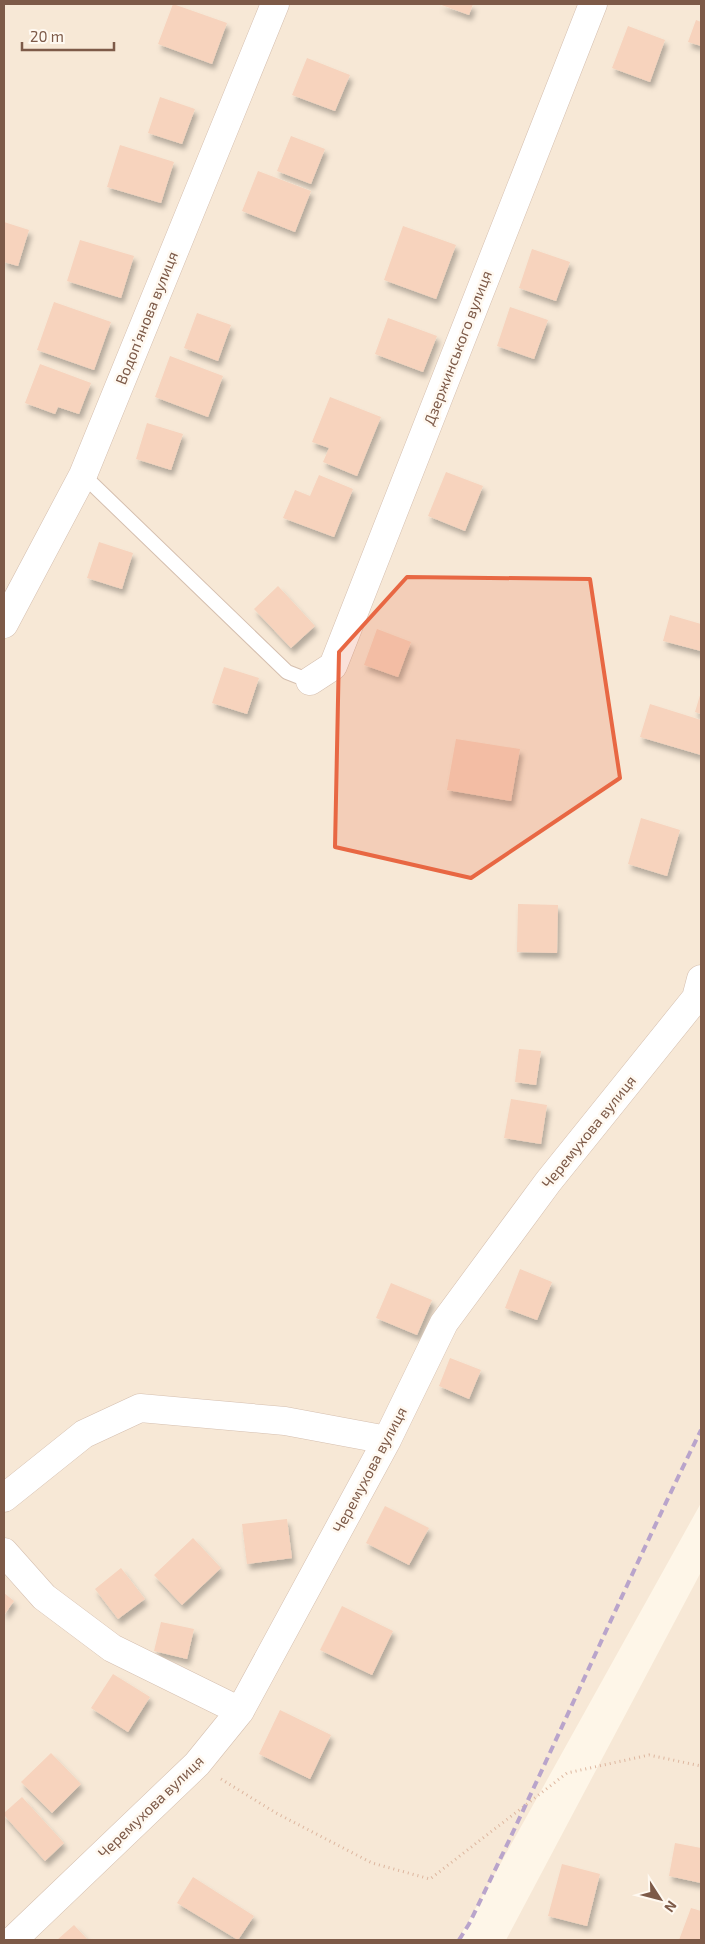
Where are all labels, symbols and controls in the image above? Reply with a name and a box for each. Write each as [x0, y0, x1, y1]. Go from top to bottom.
scale bar [22, 20, 115, 52]
text: 20 m [30, 27, 64, 45]
street label: Водоп’янова вулиця [111, 248, 182, 387]
street label: Дзержинського вулиця [419, 268, 496, 428]
street label: Черемухова вулиця [537, 1071, 640, 1192]
street label: Черемухова вулиця [328, 1404, 411, 1536]
street label: Черемухова вулиця [94, 1751, 208, 1862]
north arrow [635, 1874, 685, 1924]
text: N [661, 1898, 681, 1916]

